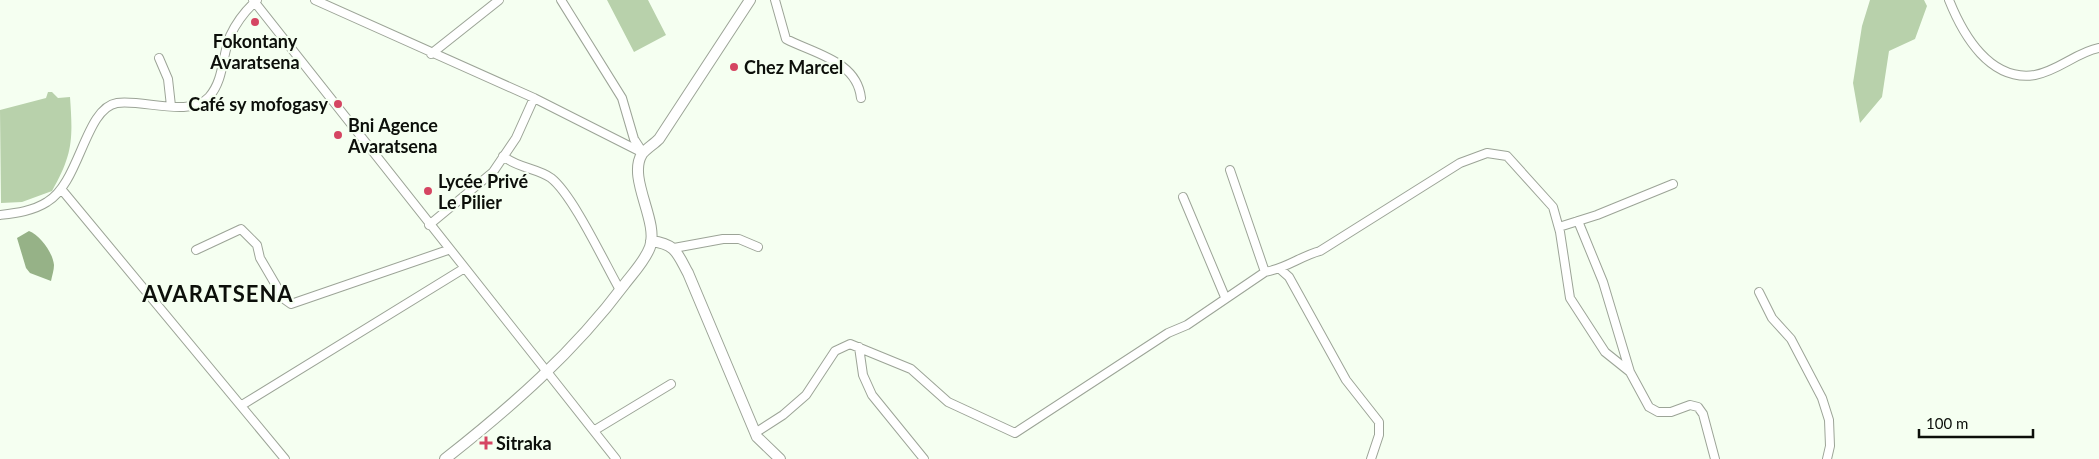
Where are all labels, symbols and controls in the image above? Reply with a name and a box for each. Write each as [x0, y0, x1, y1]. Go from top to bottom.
marker: Fokontany Avaratsena [249, 16, 261, 28]
place label: Fokontany Avaratsena [209, 30, 300, 73]
place label: Chez Marcel [744, 56, 843, 78]
marker: Chez Marcel [728, 61, 740, 73]
place label: Café sy mofogasy [188, 93, 329, 115]
marker: Café sy mofogasy [332, 98, 344, 110]
place label: Bni Agence Avaratsena [347, 114, 438, 157]
marker: Bni Agence Avaratsena [332, 129, 344, 141]
place label: Lycée Privé Le Pilier [438, 170, 529, 213]
marker: Lycée Privé Le Pilier [422, 185, 434, 197]
district label: AVARATSENA [141, 280, 294, 307]
scale bar [1919, 406, 2033, 438]
text: 100 m [1926, 414, 1968, 432]
place label: Sitraka [496, 432, 552, 454]
marker: Sitraka [480, 437, 492, 449]

